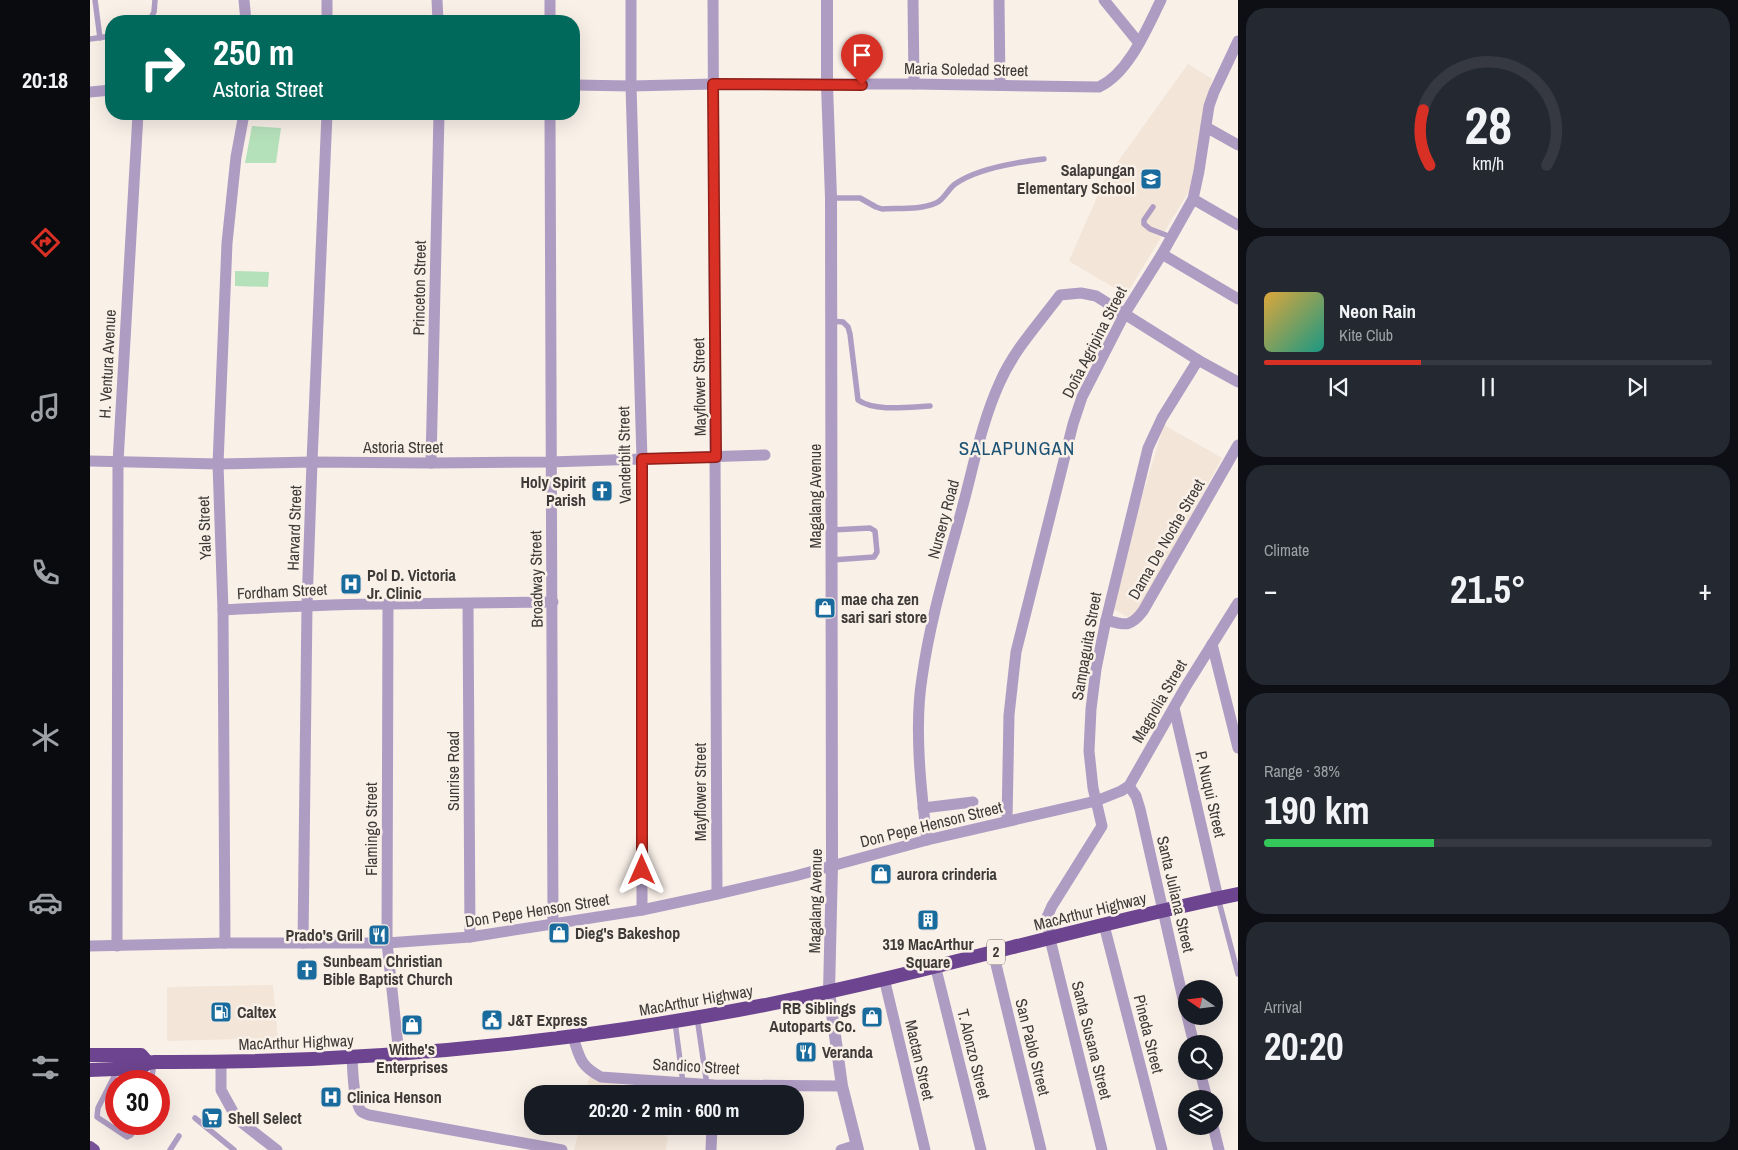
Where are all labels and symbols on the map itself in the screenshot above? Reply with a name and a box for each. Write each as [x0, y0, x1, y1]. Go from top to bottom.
pin [841, 34, 883, 85]
street label: Maria Soledad Street [904, 57, 1029, 81]
place label: Salapungan Elementary School [1017, 159, 1135, 199]
school or university icon: Salapungan Elementary School [1139, 167, 1163, 191]
street label: Princeton Street [407, 240, 431, 336]
street label: Doña Agripina Street [1056, 282, 1132, 402]
street label: H. Ventura Avenue [93, 309, 121, 419]
street label: Mayflower Street [687, 337, 711, 436]
street label: Vanderbilt Street [612, 406, 636, 504]
district label: SALAPUNGAN [959, 435, 1075, 461]
street label: Astoria Street [362, 436, 443, 458]
street label: Magalang Avenue [804, 444, 826, 548]
place label: Holy Spirit Parish [520, 471, 587, 511]
street label: Dama De Noche Street [1123, 474, 1210, 603]
street label: Nursery Road [922, 477, 964, 561]
church icon: Holy Spirit Parish [590, 479, 614, 503]
street label: Harvard Street [282, 485, 306, 571]
street label: Yale Street [192, 495, 216, 560]
street label: Broadway Street [524, 530, 548, 628]
place label: Pol D. Victoria Jr. Clinic [367, 564, 456, 604]
hospital icon: Pol D. Victoria Jr. Clinic [339, 572, 363, 596]
street label: Fordham Street [236, 578, 328, 604]
place label: mae cha zen sari sari store [841, 588, 927, 628]
street label: Sampaguita Street [1066, 590, 1106, 702]
shop icon: mae cha zen sari sari store [813, 596, 837, 620]
street label: Magnolia Street [1126, 655, 1192, 747]
street label: Sunrise Road [442, 731, 464, 811]
street label: Mayflower Street [689, 742, 711, 841]
street label: P. Nuqui Street [1190, 749, 1232, 840]
street label: Flamingo Street [360, 782, 382, 876]
street label: Don Pepe Henson Street [858, 796, 1005, 852]
street label: Santa Juliana Street [1152, 834, 1200, 955]
position arrow [615, 843, 667, 895]
street label: Magalang Avenue [803, 848, 827, 954]
shop icon: aurora crinderia [869, 862, 893, 886]
place label: aurora crinderia [897, 863, 998, 885]
street label: MacArthur Highway [1031, 886, 1149, 936]
street label: Don Pepe Henson Street [463, 888, 611, 932]
building icon: 319 MacArthur Square [916, 908, 940, 932]
shop icon: Dieg's Bakeshop [547, 921, 571, 945]
place label: Dieg's Bakeshop [575, 922, 680, 944]
restaurant icon: Prado's Grill [367, 923, 391, 947]
place label: Prado's Grill [285, 924, 363, 946]
place label: 319 MacArthur Square [882, 933, 974, 973]
road number: 2 [987, 940, 1005, 964]
place label: Sunbeam Christian Bible Baptist Church [323, 950, 453, 990]
church icon: Sunbeam Christian Bible Baptist Church [295, 958, 319, 982]
street label: MacArthur Highway [637, 979, 755, 1021]
street label: Santa Susana Street [1067, 979, 1117, 1102]
north arrow [1178, 980, 1222, 1025]
street label: Pineda Street [1129, 992, 1169, 1076]
street label: San Pablo Street [1010, 996, 1056, 1098]
place label: RB Siblings Autoparts Co. [769, 997, 856, 1037]
fuel station icon: Caltex [209, 1000, 233, 1024]
place label: Caltex [237, 1001, 277, 1023]
shop icon: RB Siblings Autoparts Co. [860, 1005, 884, 1029]
street label: T. Alonzo Street [952, 1007, 996, 1102]
public building icon: J&T Express [480, 1008, 504, 1032]
place label: J&T Express [508, 1009, 588, 1031]
shop icon: Withe's Enterprises [400, 1013, 424, 1037]
street label: Mactan Street [900, 1018, 940, 1103]
street label: MacArthur Highway [238, 1029, 354, 1055]
place label: Withe's Enterprises [376, 1038, 448, 1078]
restaurant icon: Veranda [794, 1040, 818, 1064]
place label: Veranda [822, 1041, 874, 1063]
street label: Sandico Street [652, 1053, 740, 1079]
speed limit sign: 30 [105, 1070, 170, 1135]
hospital icon: Clinica Henson [319, 1085, 343, 1109]
place label: Clinica Henson [347, 1086, 442, 1108]
supermarket icon: Shell Select [200, 1106, 224, 1130]
place label: Shell Select [228, 1107, 302, 1129]

